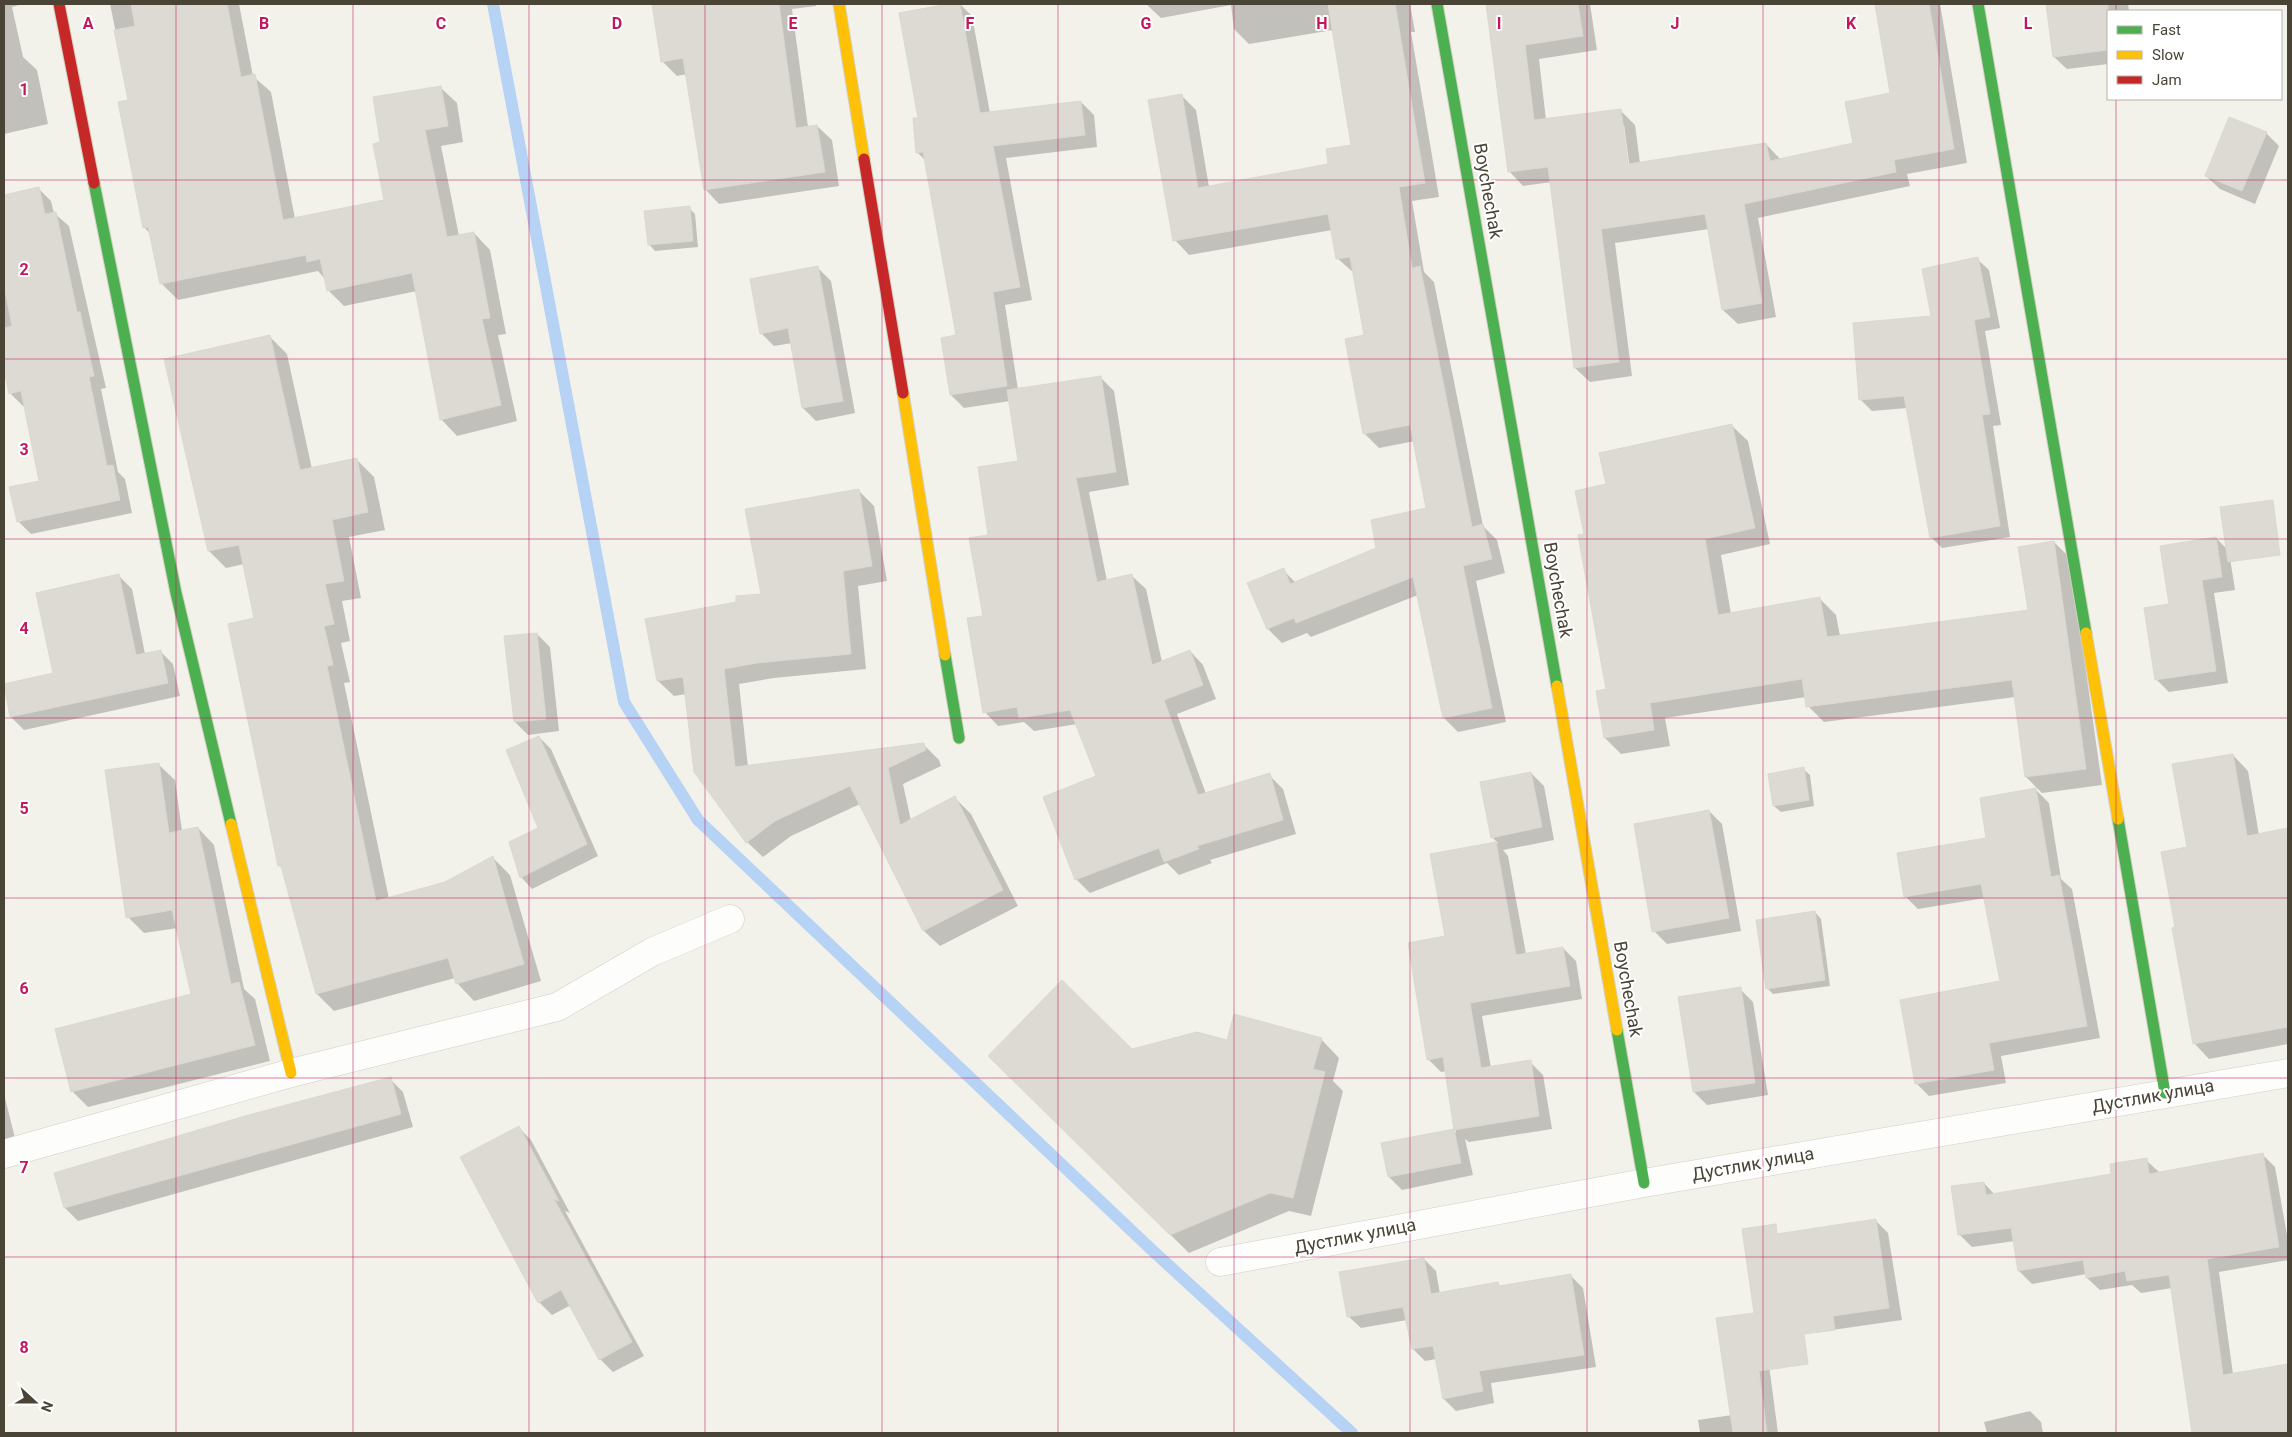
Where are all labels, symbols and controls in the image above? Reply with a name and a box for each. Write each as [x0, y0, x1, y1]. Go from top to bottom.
legend [2107, 10, 2282, 100]
text: A [83, 14, 94, 33]
text: B [259, 14, 269, 33]
text: C [436, 14, 446, 33]
text: D [612, 14, 622, 33]
text: E [789, 14, 798, 33]
text: F [966, 14, 975, 33]
text: G [1141, 14, 1152, 33]
text: H [1316, 14, 1328, 33]
text: I [1497, 14, 1501, 33]
text: J [1671, 14, 1679, 33]
text: K [1846, 14, 1857, 33]
text: L [2024, 14, 2033, 33]
text: Fast [2152, 21, 2181, 39]
text: Slow [2152, 46, 2184, 64]
text: Jam [2152, 71, 2182, 89]
text: 1 [19, 80, 29, 99]
street label: Boychechak [1470, 141, 1507, 241]
text: 2 [19, 260, 29, 279]
text: 3 [19, 440, 29, 459]
street label: Boychechak [1540, 540, 1577, 640]
text: 4 [19, 619, 29, 638]
text: 5 [19, 799, 29, 818]
street label: Boychechak [1610, 939, 1647, 1039]
text: 6 [19, 979, 29, 998]
street label: Дустлик улица [2090, 1074, 2216, 1117]
street label: Дустлик улица [1690, 1142, 1816, 1185]
text: 7 [19, 1158, 29, 1177]
street label: Дустлик улица [1292, 1213, 1418, 1258]
text: 8 [19, 1338, 29, 1357]
north arrow [10, 1377, 60, 1427]
text: N [38, 1399, 56, 1414]

